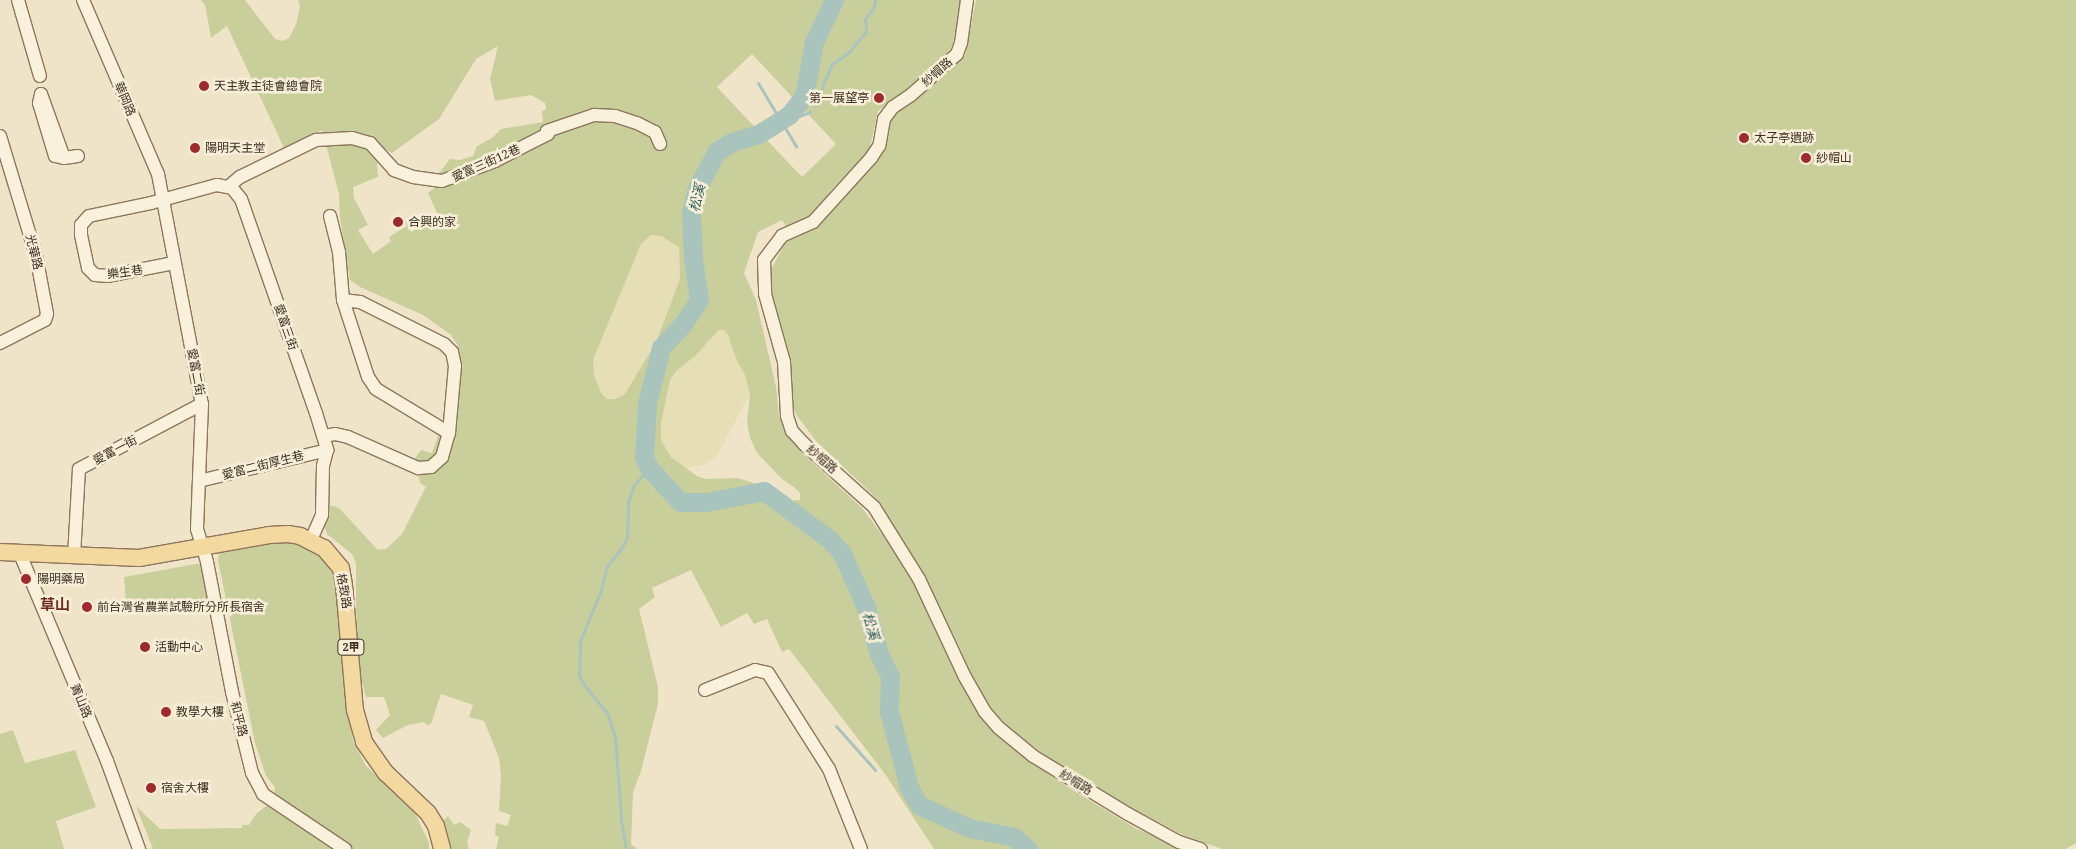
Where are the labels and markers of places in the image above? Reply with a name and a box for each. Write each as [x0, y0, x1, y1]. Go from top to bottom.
place label: 天主教主徒會總會院 [214, 79, 322, 93]
marker: 天主教主徒會總會院 [198, 80, 210, 92]
place label: 第一展望亭 [809, 91, 869, 105]
marker: 第一展望亭 [873, 92, 885, 104]
place label: 太子亭遺跡 [1754, 131, 1814, 145]
marker: 太子亭遺跡 [1738, 132, 1750, 144]
place label: 陽明天主堂 [205, 141, 265, 155]
marker: 陽明天主堂 [189, 142, 201, 154]
place label: 紗帽山 [1816, 151, 1852, 165]
marker: 紗帽山 [1800, 152, 1812, 164]
place label: 合興的家 [408, 215, 456, 229]
marker: 合興的家 [392, 216, 404, 228]
marker: 陽明藥局 [19, 572, 33, 586]
place label: 陽明藥局 [37, 572, 85, 586]
place label: 前台灣省農業試驗所分所長宿舍 [97, 600, 265, 614]
marker: 前台灣省農業試驗所分所長宿舍 [81, 601, 93, 613]
place label: 活動中心 [155, 640, 203, 654]
marker: 活動中心 [139, 641, 151, 653]
place label: 教學大樓 [176, 705, 224, 719]
marker: 教學大樓 [160, 706, 172, 718]
place label: 宿舍大樓 [161, 781, 209, 795]
marker: 宿舍大樓 [145, 782, 157, 794]

